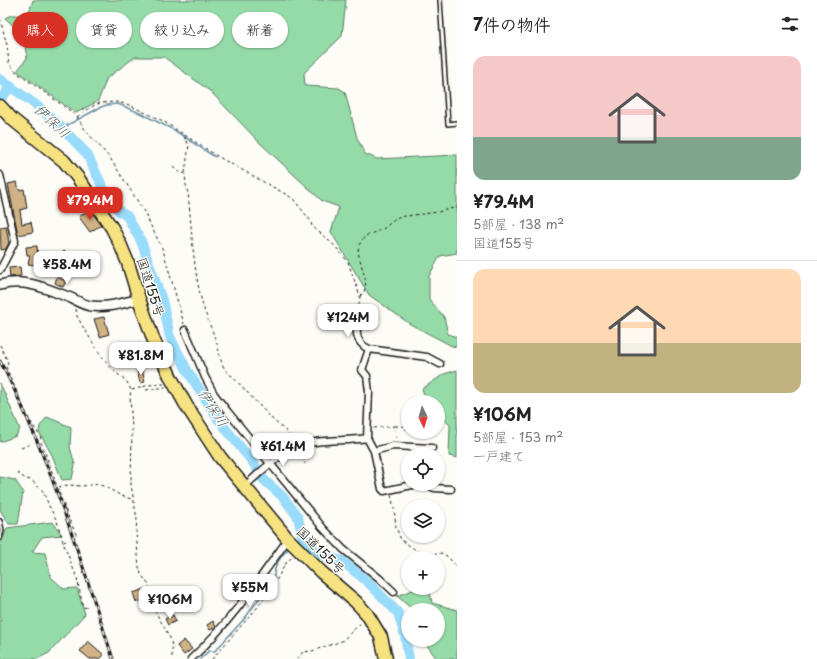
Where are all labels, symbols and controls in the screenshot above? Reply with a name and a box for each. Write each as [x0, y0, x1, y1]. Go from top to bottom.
text: 7件の物件 [473, 11, 551, 37]
chip: 購入 [12, 12, 68, 48]
chip: 賃貸 [76, 12, 132, 48]
chip: 絞り込み [140, 12, 224, 48]
chip: 新着 [232, 12, 288, 48]
icon: filters [779, 13, 801, 35]
icon: home [601, 82, 673, 154]
water label: 伊保川 [30, 99, 75, 143]
pin: ¥79.4M [57, 187, 123, 221]
text: ¥79.4M [473, 188, 534, 214]
text: ¥79.4M [67, 190, 113, 209]
text: 5部屋 · 138 m² [473, 214, 564, 233]
text: 国道155号 [473, 233, 535, 252]
pin: ¥58.4M [34, 251, 100, 285]
text: ¥58.4M [42, 254, 92, 273]
street label: 国道155号 [133, 255, 170, 319]
icon: home [601, 295, 673, 367]
pin: ¥124M [320, 304, 376, 338]
text: ¥124M [326, 307, 370, 326]
pin: ¥81.8M [108, 342, 174, 376]
text: ¥81.8M [118, 345, 164, 364]
water label: 伊保川 [193, 384, 233, 431]
north arrow [401, 395, 445, 439]
map controls [401, 395, 445, 647]
text: ¥106M [473, 401, 532, 427]
text: 5部屋 · 153 m² [473, 427, 563, 446]
pin: ¥61.4M [250, 433, 316, 467]
text: ¥61.4M [260, 436, 306, 455]
text: 一戸建て [473, 446, 525, 465]
button: locate [401, 447, 445, 491]
button: layers [401, 499, 445, 543]
street label: 国道155号 [293, 521, 350, 578]
button: + [401, 551, 445, 595]
pin: ¥55M [226, 574, 274, 608]
text: ¥55M [232, 577, 268, 596]
pin: ¥106M [142, 586, 198, 620]
text: ¥106M [148, 589, 192, 608]
button: − [401, 603, 445, 647]

